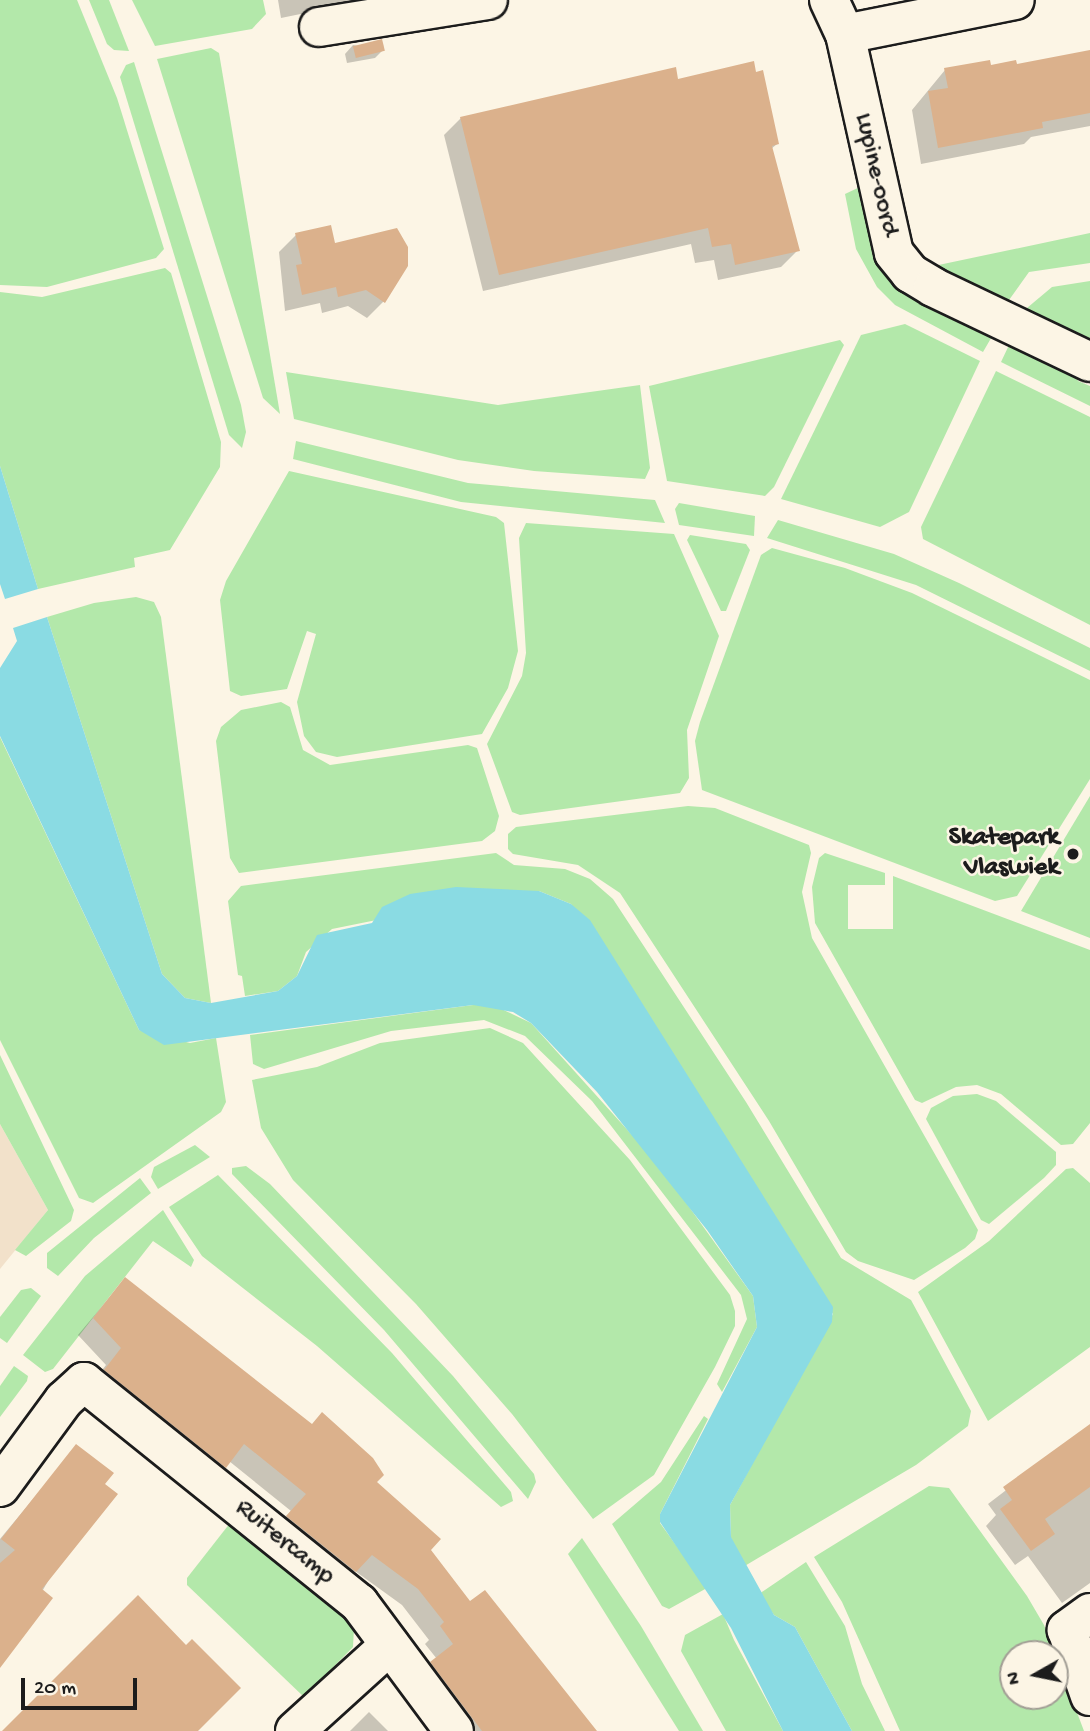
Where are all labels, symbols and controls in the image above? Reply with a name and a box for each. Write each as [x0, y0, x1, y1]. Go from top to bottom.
street label: Lupine-oord [846, 110, 904, 240]
place label: Skatepark Vlaswiek [949, 823, 1059, 884]
marker: Skatepark Vlaswiek [1065, 846, 1081, 862]
street label: Ruitercamp [228, 1493, 340, 1593]
north arrow [999, 1640, 1069, 1710]
scale bar [24, 1664, 140, 1708]
text: N [1002, 1670, 1027, 1686]
text: 20 m [34, 1677, 76, 1702]

